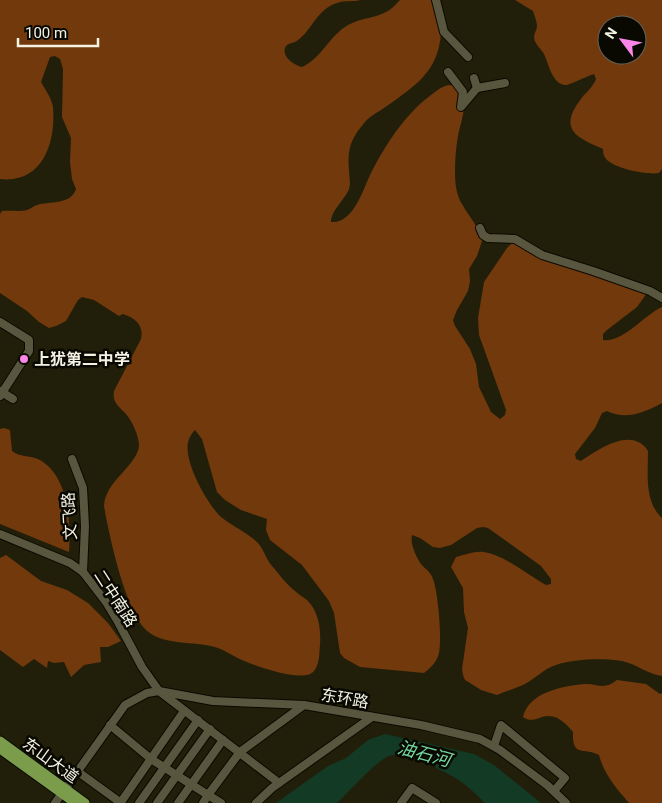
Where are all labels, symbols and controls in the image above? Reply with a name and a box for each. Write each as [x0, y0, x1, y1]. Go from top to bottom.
scale bar [18, 15, 98, 47]
north arrow [597, 15, 647, 65]
text: 100 m [25, 24, 67, 42]
text: N [602, 25, 620, 42]
place label: 上犹第二中学 [34, 350, 130, 369]
marker: 上犹第二中学 [18, 353, 30, 365]
street label: 文飞路 [59, 492, 80, 540]
street label: 二中南路 [90, 566, 141, 630]
street label: 东环路 [320, 685, 370, 712]
street label: 东山大道 [19, 734, 82, 787]
water label: 油石河 [395, 736, 456, 771]

